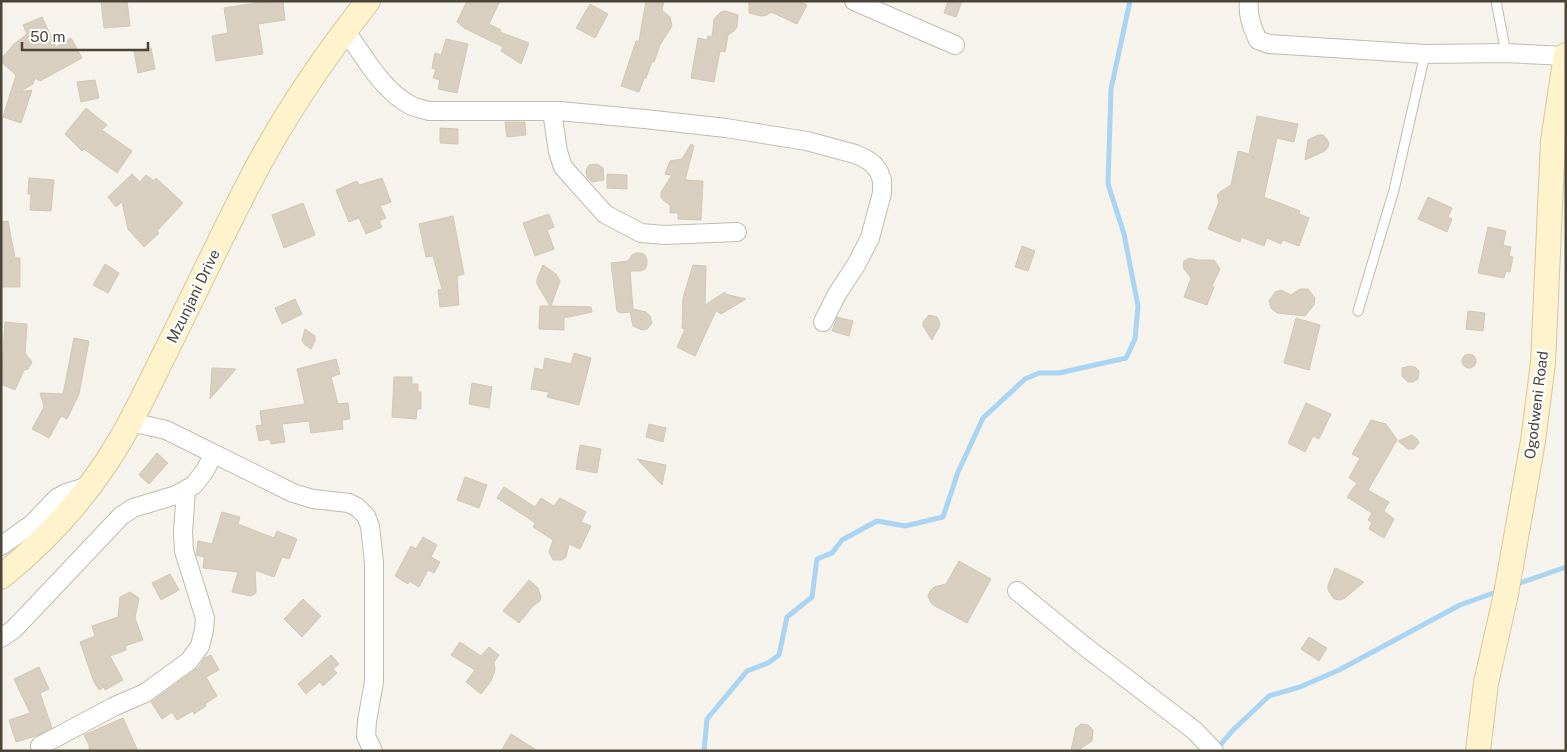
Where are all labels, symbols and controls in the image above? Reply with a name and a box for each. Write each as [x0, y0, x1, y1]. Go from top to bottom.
scale bar [22, 20, 149, 52]
text: 50 m [30, 28, 65, 45]
street label: Mzunjani Drive [163, 246, 223, 346]
street label: Ogodweni Road [1521, 350, 1551, 460]

